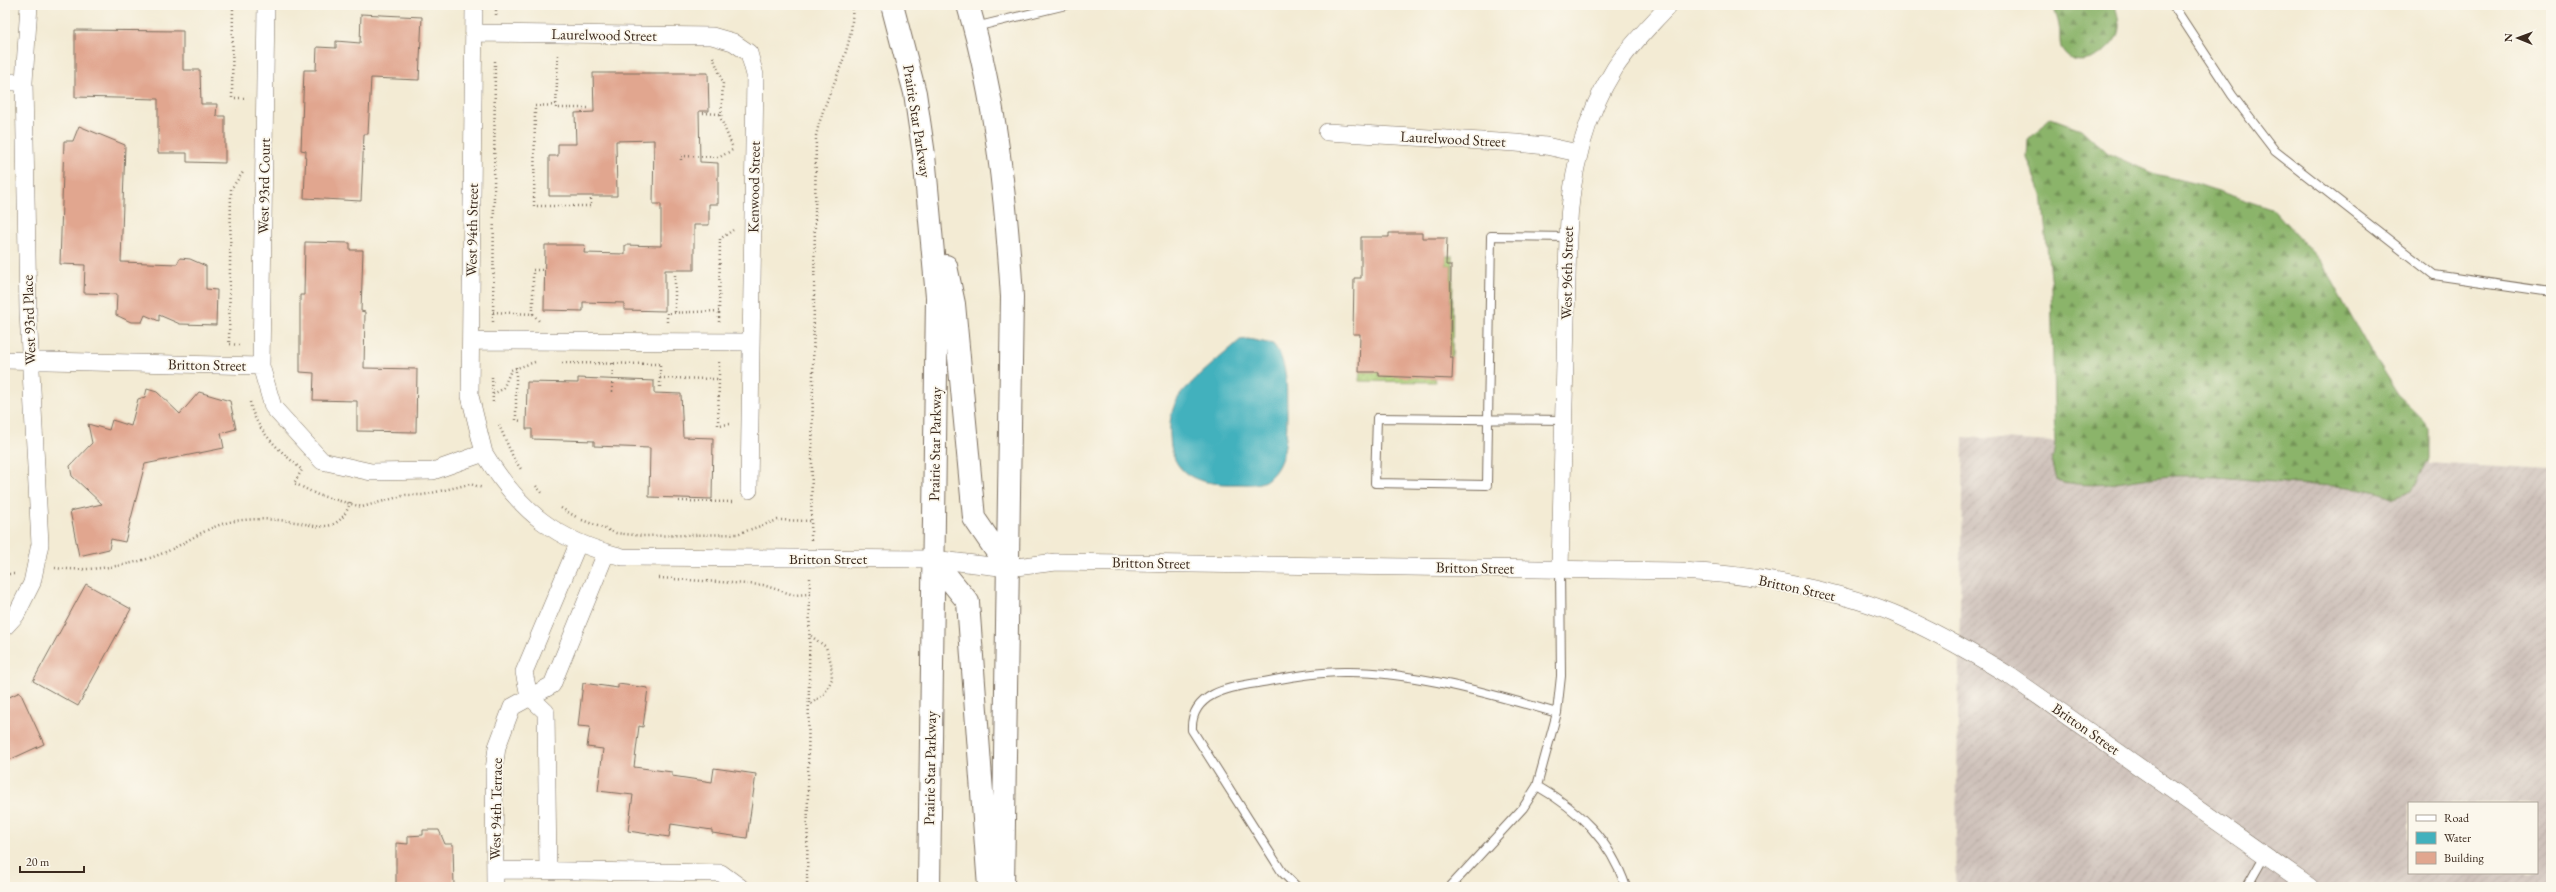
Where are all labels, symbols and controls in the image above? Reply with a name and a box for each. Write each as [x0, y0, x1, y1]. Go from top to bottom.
north arrow [2498, 18, 2538, 58]
street label: Laurelwood Street [551, 24, 657, 45]
text: N [2501, 33, 2515, 42]
street label: Prairie Star Parkway [899, 63, 936, 179]
street label: Laurelwood Street [1400, 126, 1506, 151]
street label: West 93rd Court [253, 137, 274, 234]
street label: Kenwood Street [743, 141, 764, 233]
street label: West 94th Street [461, 183, 482, 277]
street label: West 96th Street [1556, 226, 1577, 320]
street label: West 93rd Place [17, 274, 40, 365]
street label: Britton Street [168, 354, 247, 375]
street label: Prairie Star Parkway [924, 386, 945, 501]
street label: Britton Street [789, 549, 867, 568]
street label: Britton Street [1112, 552, 1191, 573]
street label: Britton Street [1436, 557, 1515, 578]
street label: Britton Street [1757, 570, 1838, 605]
street label: Britton Street [2049, 698, 2124, 759]
street label: Prairie Star Parkway [919, 710, 940, 825]
street label: West 94th Terrace [485, 757, 506, 860]
legend [2408, 802, 2538, 874]
text: Road [2444, 810, 2470, 826]
text: Water [2444, 830, 2471, 846]
scale bar [20, 848, 84, 874]
text: Building [2444, 850, 2485, 866]
text: 20 m [26, 854, 50, 870]

